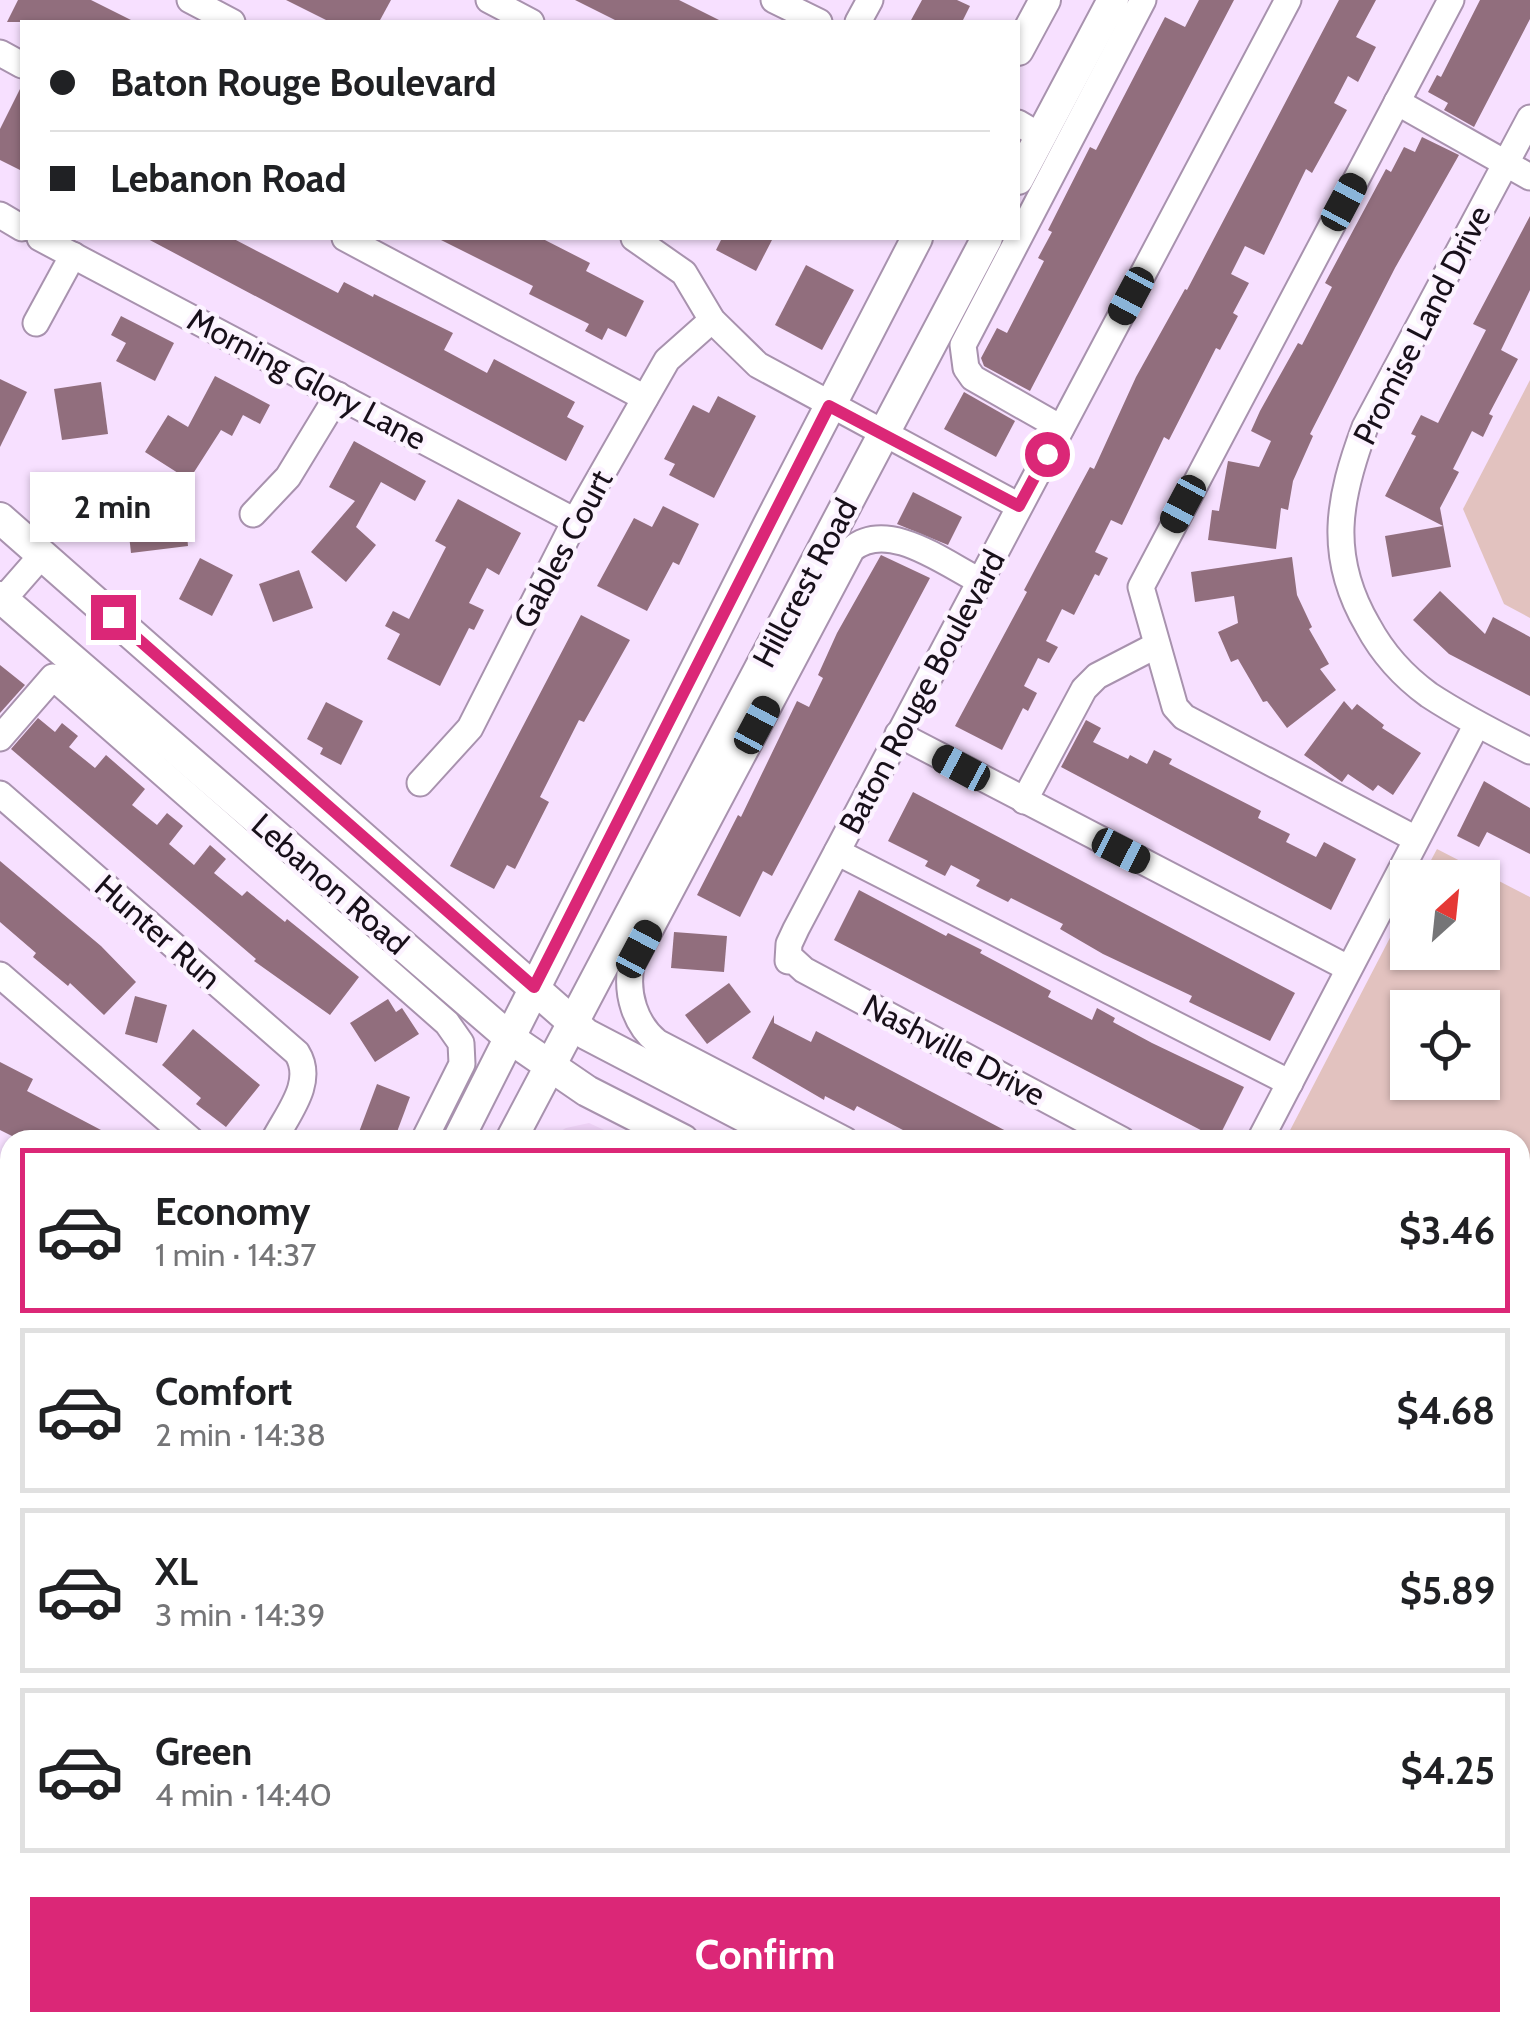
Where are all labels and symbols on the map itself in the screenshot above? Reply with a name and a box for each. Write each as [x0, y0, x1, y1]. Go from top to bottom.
car [1317, 168, 1371, 236]
street label: Promise Land Drive [1344, 199, 1499, 451]
car [1104, 262, 1158, 330]
street label: Morning Glory Lane [181, 299, 433, 458]
route start [1025, 432, 1070, 477]
street label: Gables Court [505, 463, 621, 634]
car [1156, 470, 1210, 538]
callout: 2 min [31, 472, 196, 542]
street label: Hillcrest Road [744, 492, 865, 674]
street label: Baton Rouge Boulevard [830, 543, 1013, 840]
route end [91, 595, 136, 640]
car [730, 691, 784, 759]
car [927, 741, 995, 795]
street label: Lebanon Road [244, 805, 417, 962]
car [1087, 824, 1155, 878]
north arrow [1390, 860, 1500, 970]
street label: Hunter Run [87, 866, 229, 997]
car [612, 915, 666, 983]
street label: Nashville Drive [857, 985, 1052, 1114]

